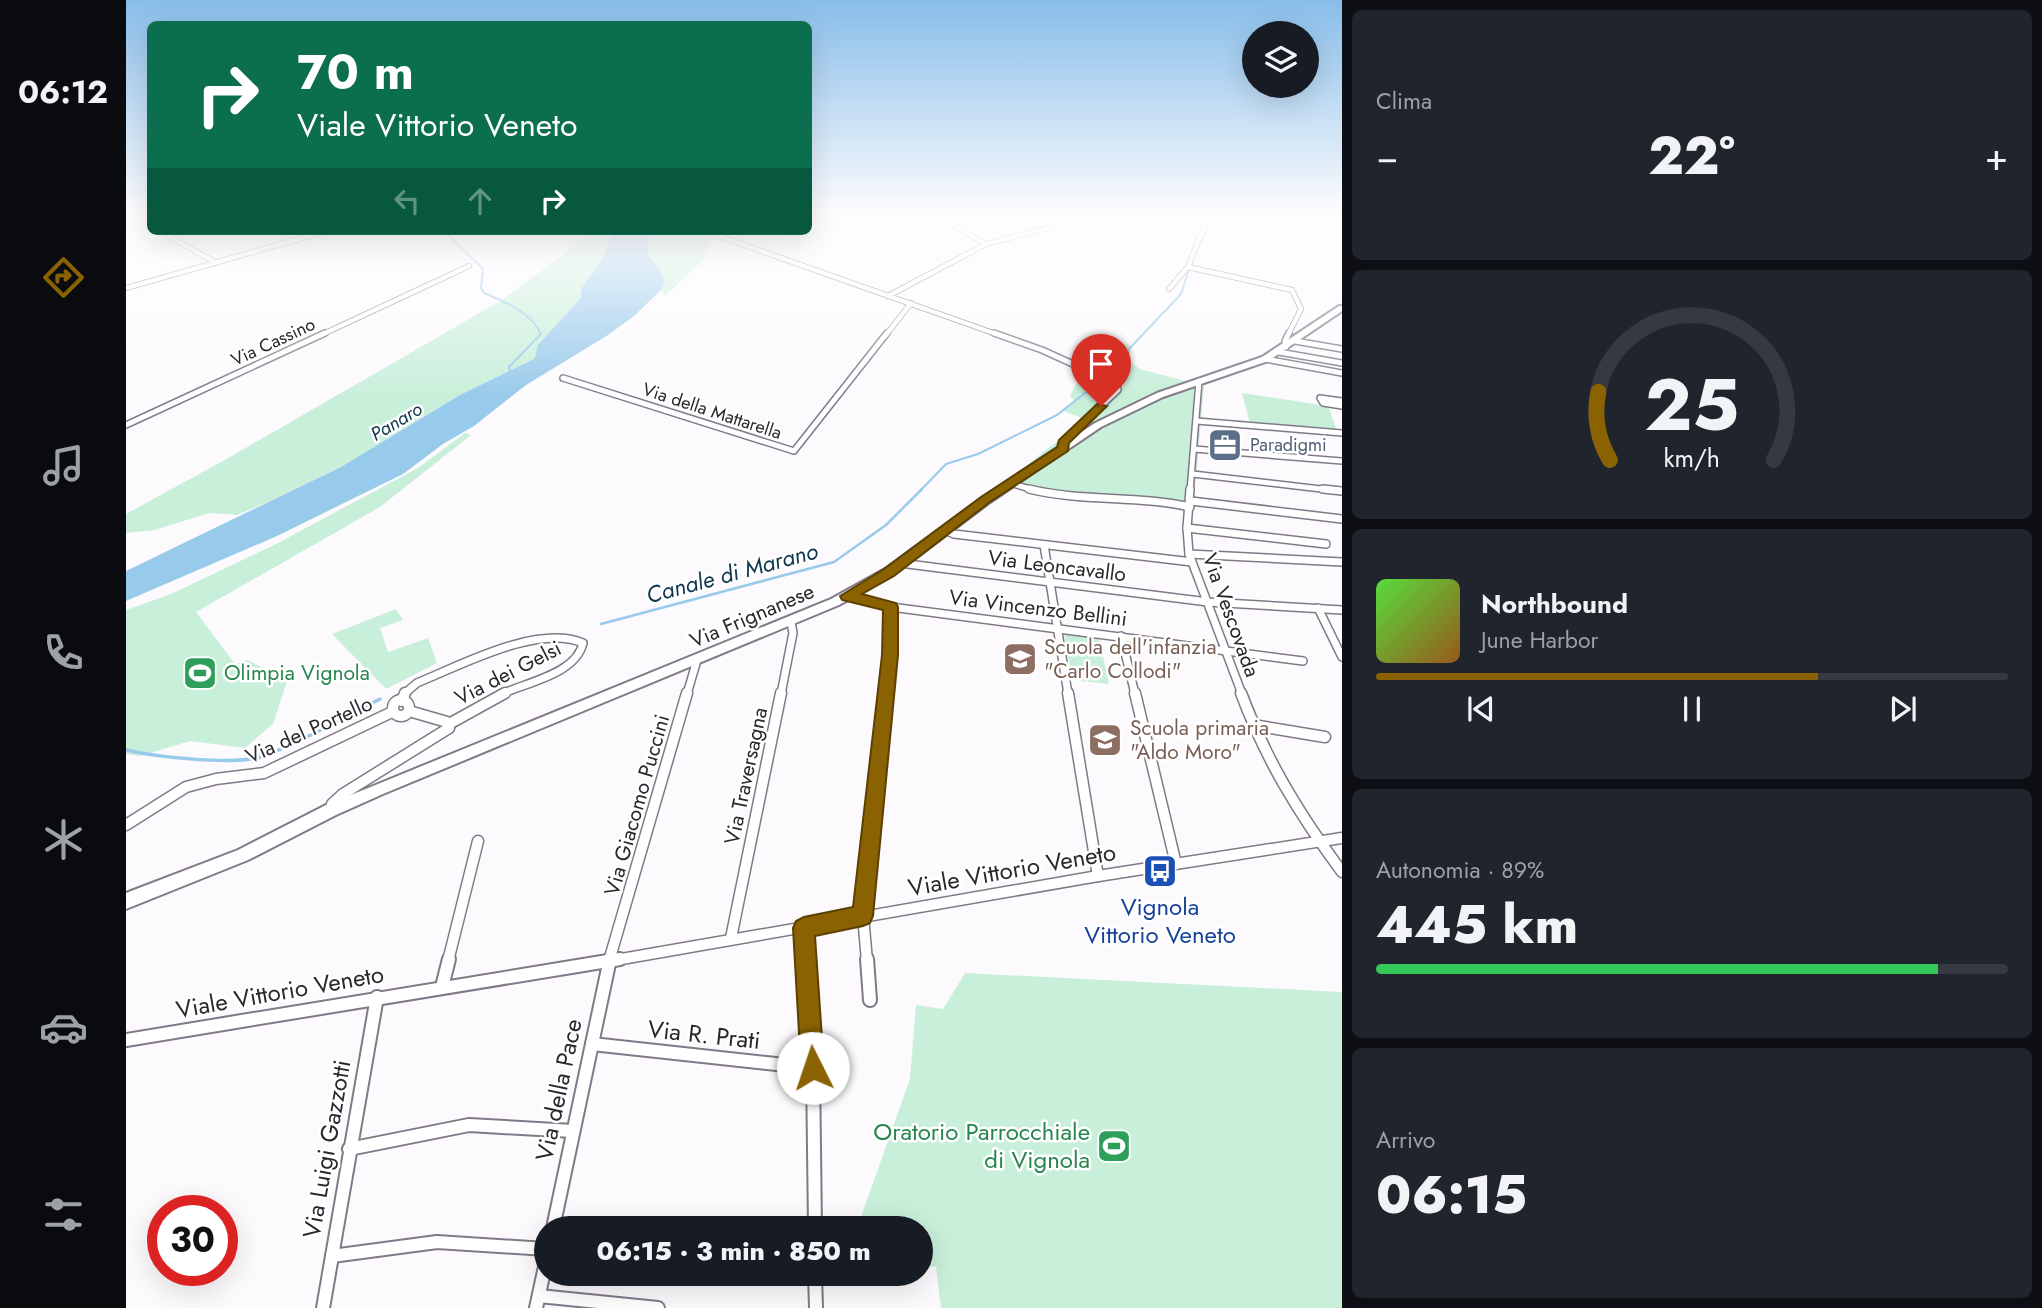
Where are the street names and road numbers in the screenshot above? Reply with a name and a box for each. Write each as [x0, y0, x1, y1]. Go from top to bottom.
street label: Via Cassino [227, 311, 319, 373]
street label: Via della Mattarella [639, 376, 785, 446]
street label: Via Leoncavallo [986, 543, 1128, 589]
street label: Via Vescovada [1195, 549, 1267, 681]
street label: Via Frignanese [685, 576, 819, 656]
street label: Via Vincenzo Bellini [947, 582, 1129, 634]
street label: Via dei Gelsi [449, 633, 567, 713]
street label: Via del Portello [241, 689, 377, 771]
street label: Via Traversagna [717, 705, 775, 847]
street label: Via Giacomo Puccini [597, 711, 677, 899]
street label: Viale Vittorio Veneto [905, 834, 1119, 905]
street label: Viale Vittorio Veneto [173, 956, 387, 1027]
street label: Via R. Prati [646, 1011, 762, 1058]
street label: Via della Pace [526, 1016, 591, 1164]
street label: Via Luigi Gazzotti [294, 1057, 359, 1241]

